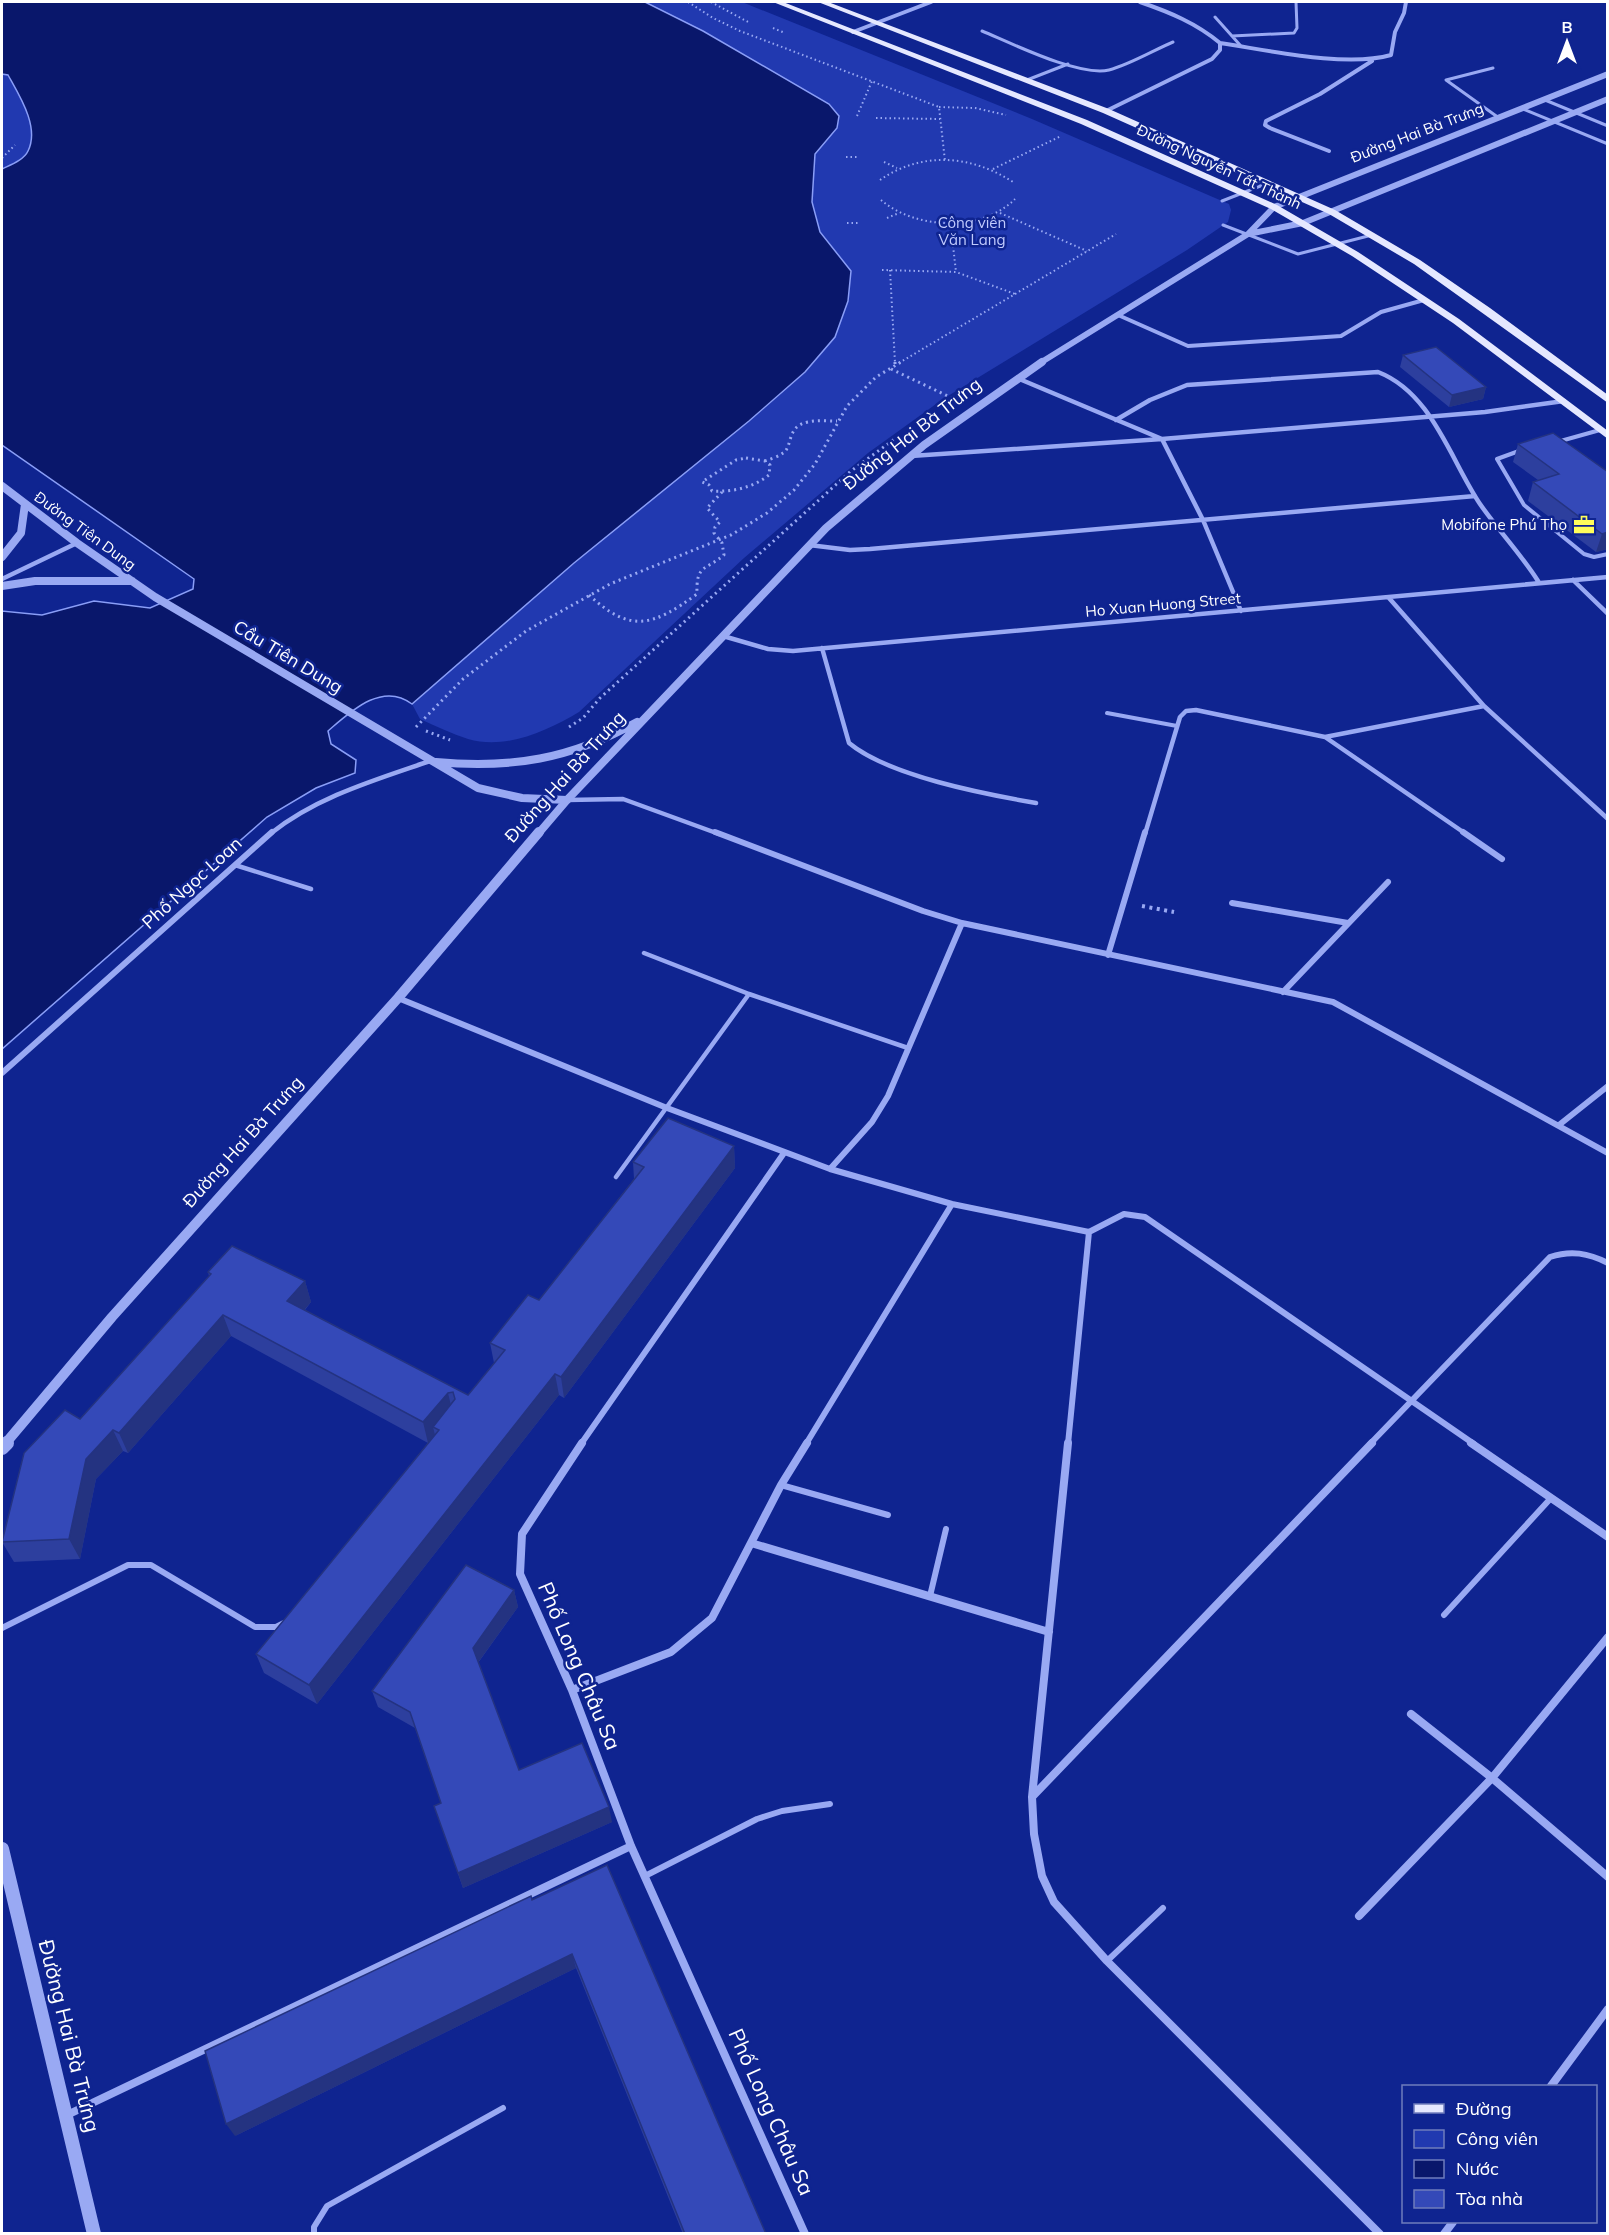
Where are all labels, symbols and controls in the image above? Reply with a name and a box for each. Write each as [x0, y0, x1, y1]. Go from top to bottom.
north arrow [1537, 12, 1597, 72]
text: B [1561, 17, 1573, 37]
street label: Đường Hai Bà Trưng [1348, 98, 1486, 167]
street label: Đường Nguyễn Tất Thành [1134, 120, 1305, 213]
park label: Công viên Văn Lang [938, 213, 1006, 249]
street label: Đường Hai Bà Trưng [838, 372, 986, 495]
street label: Đường Tiên Dung [31, 487, 140, 574]
office icon: Mobifone Phú Thọ [1572, 513, 1596, 537]
place label: Mobifone Phú Thọ [1441, 515, 1567, 534]
street label: Ho Xuan Huong Street [1084, 588, 1242, 621]
street label: Cầu Tiên Dung [229, 615, 347, 698]
street label: Đường Hai Bà Trưng [499, 706, 630, 847]
street label: Phố Ngọc Loan [137, 832, 246, 934]
street label: Đường Hai Bà Trưng [177, 1071, 308, 1212]
street label: Phố Long Châu Sa [533, 1578, 627, 1753]
street label: Đường Hai Bà Trưng [33, 1937, 106, 2135]
street label: Phố Long Châu Sa [723, 2024, 820, 2199]
legend [1402, 2085, 1597, 2223]
text: Đường [1456, 2097, 1512, 2120]
text: Công viên [1456, 2127, 1538, 2150]
text: Nước [1456, 2157, 1499, 2180]
text: Tòa nhà [1456, 2187, 1523, 2210]

